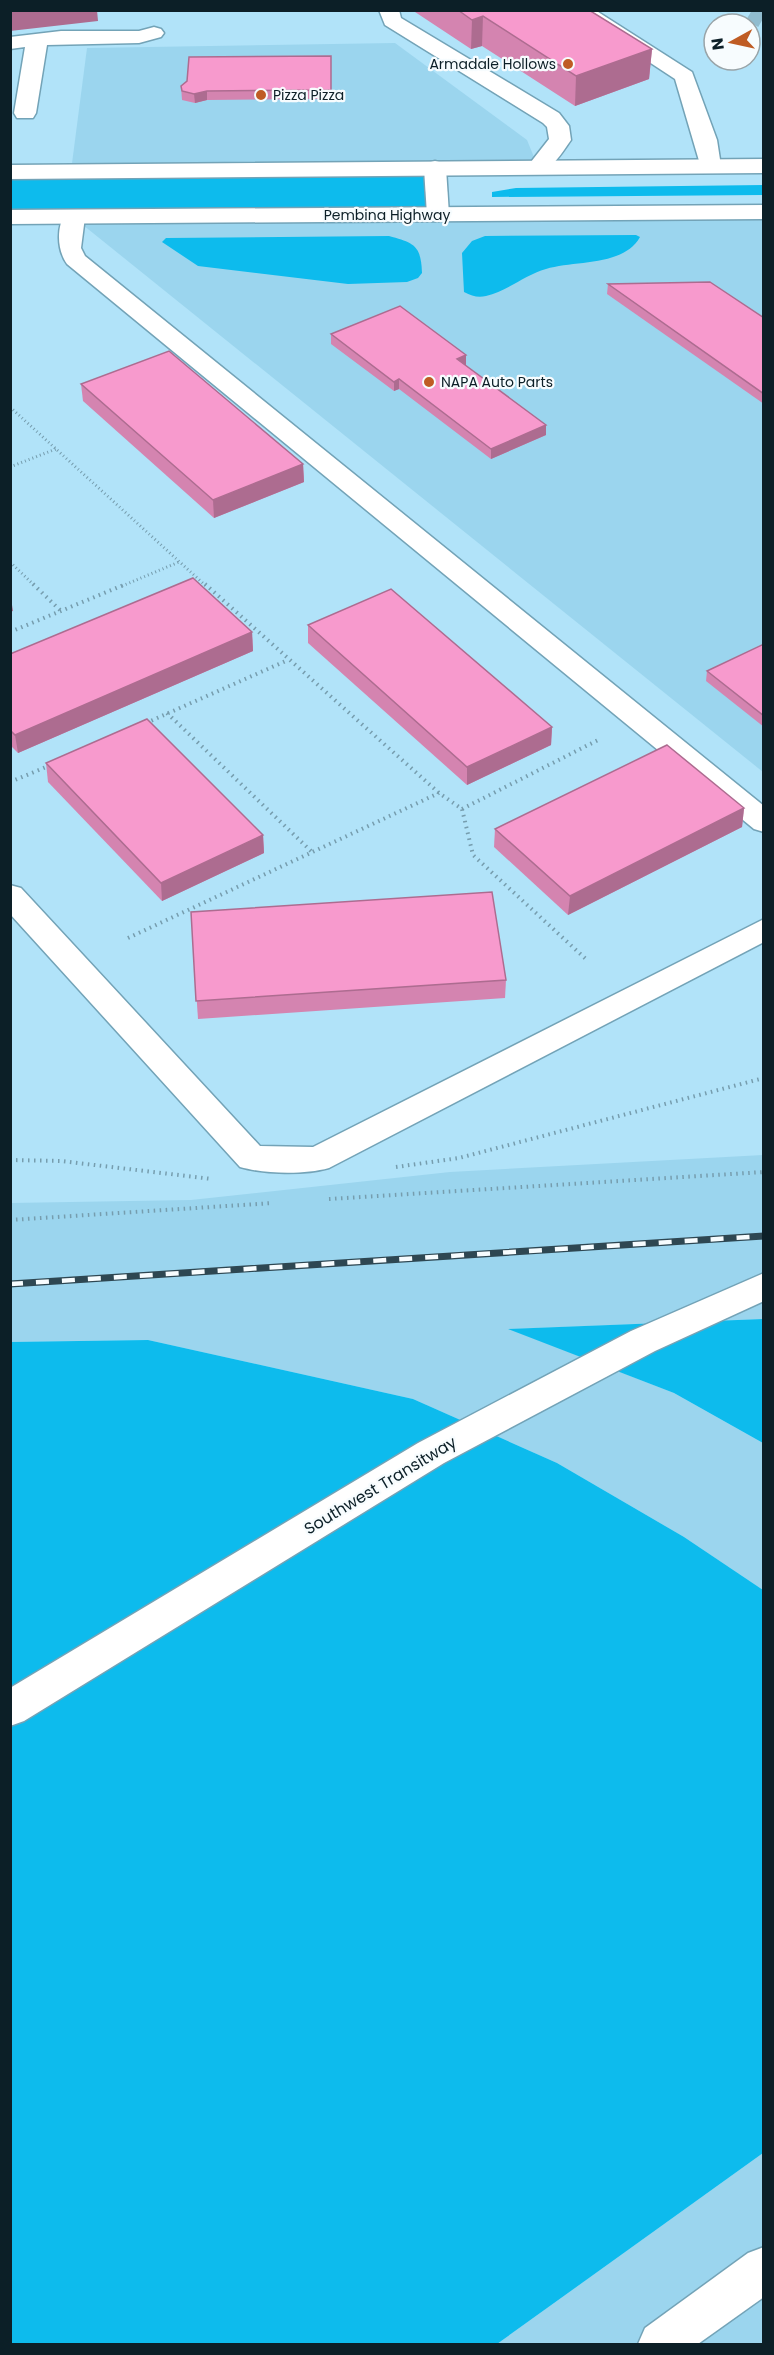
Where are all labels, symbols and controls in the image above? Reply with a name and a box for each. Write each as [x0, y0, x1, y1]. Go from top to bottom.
north arrow [702, 12, 762, 72]
text: N [705, 36, 730, 52]
place label: Armadale Hollows [429, 54, 556, 74]
marker: Armadale Hollows [561, 57, 575, 71]
place label: Pizza Pizza [273, 85, 344, 105]
marker: Pizza Pizza [254, 88, 268, 102]
street label: Pembina Highway [324, 205, 450, 225]
place label: NAPA Auto Parts [441, 372, 553, 392]
marker: NAPA Auto Parts [422, 375, 436, 389]
street label: Southwest Transitway [300, 1431, 461, 1540]

